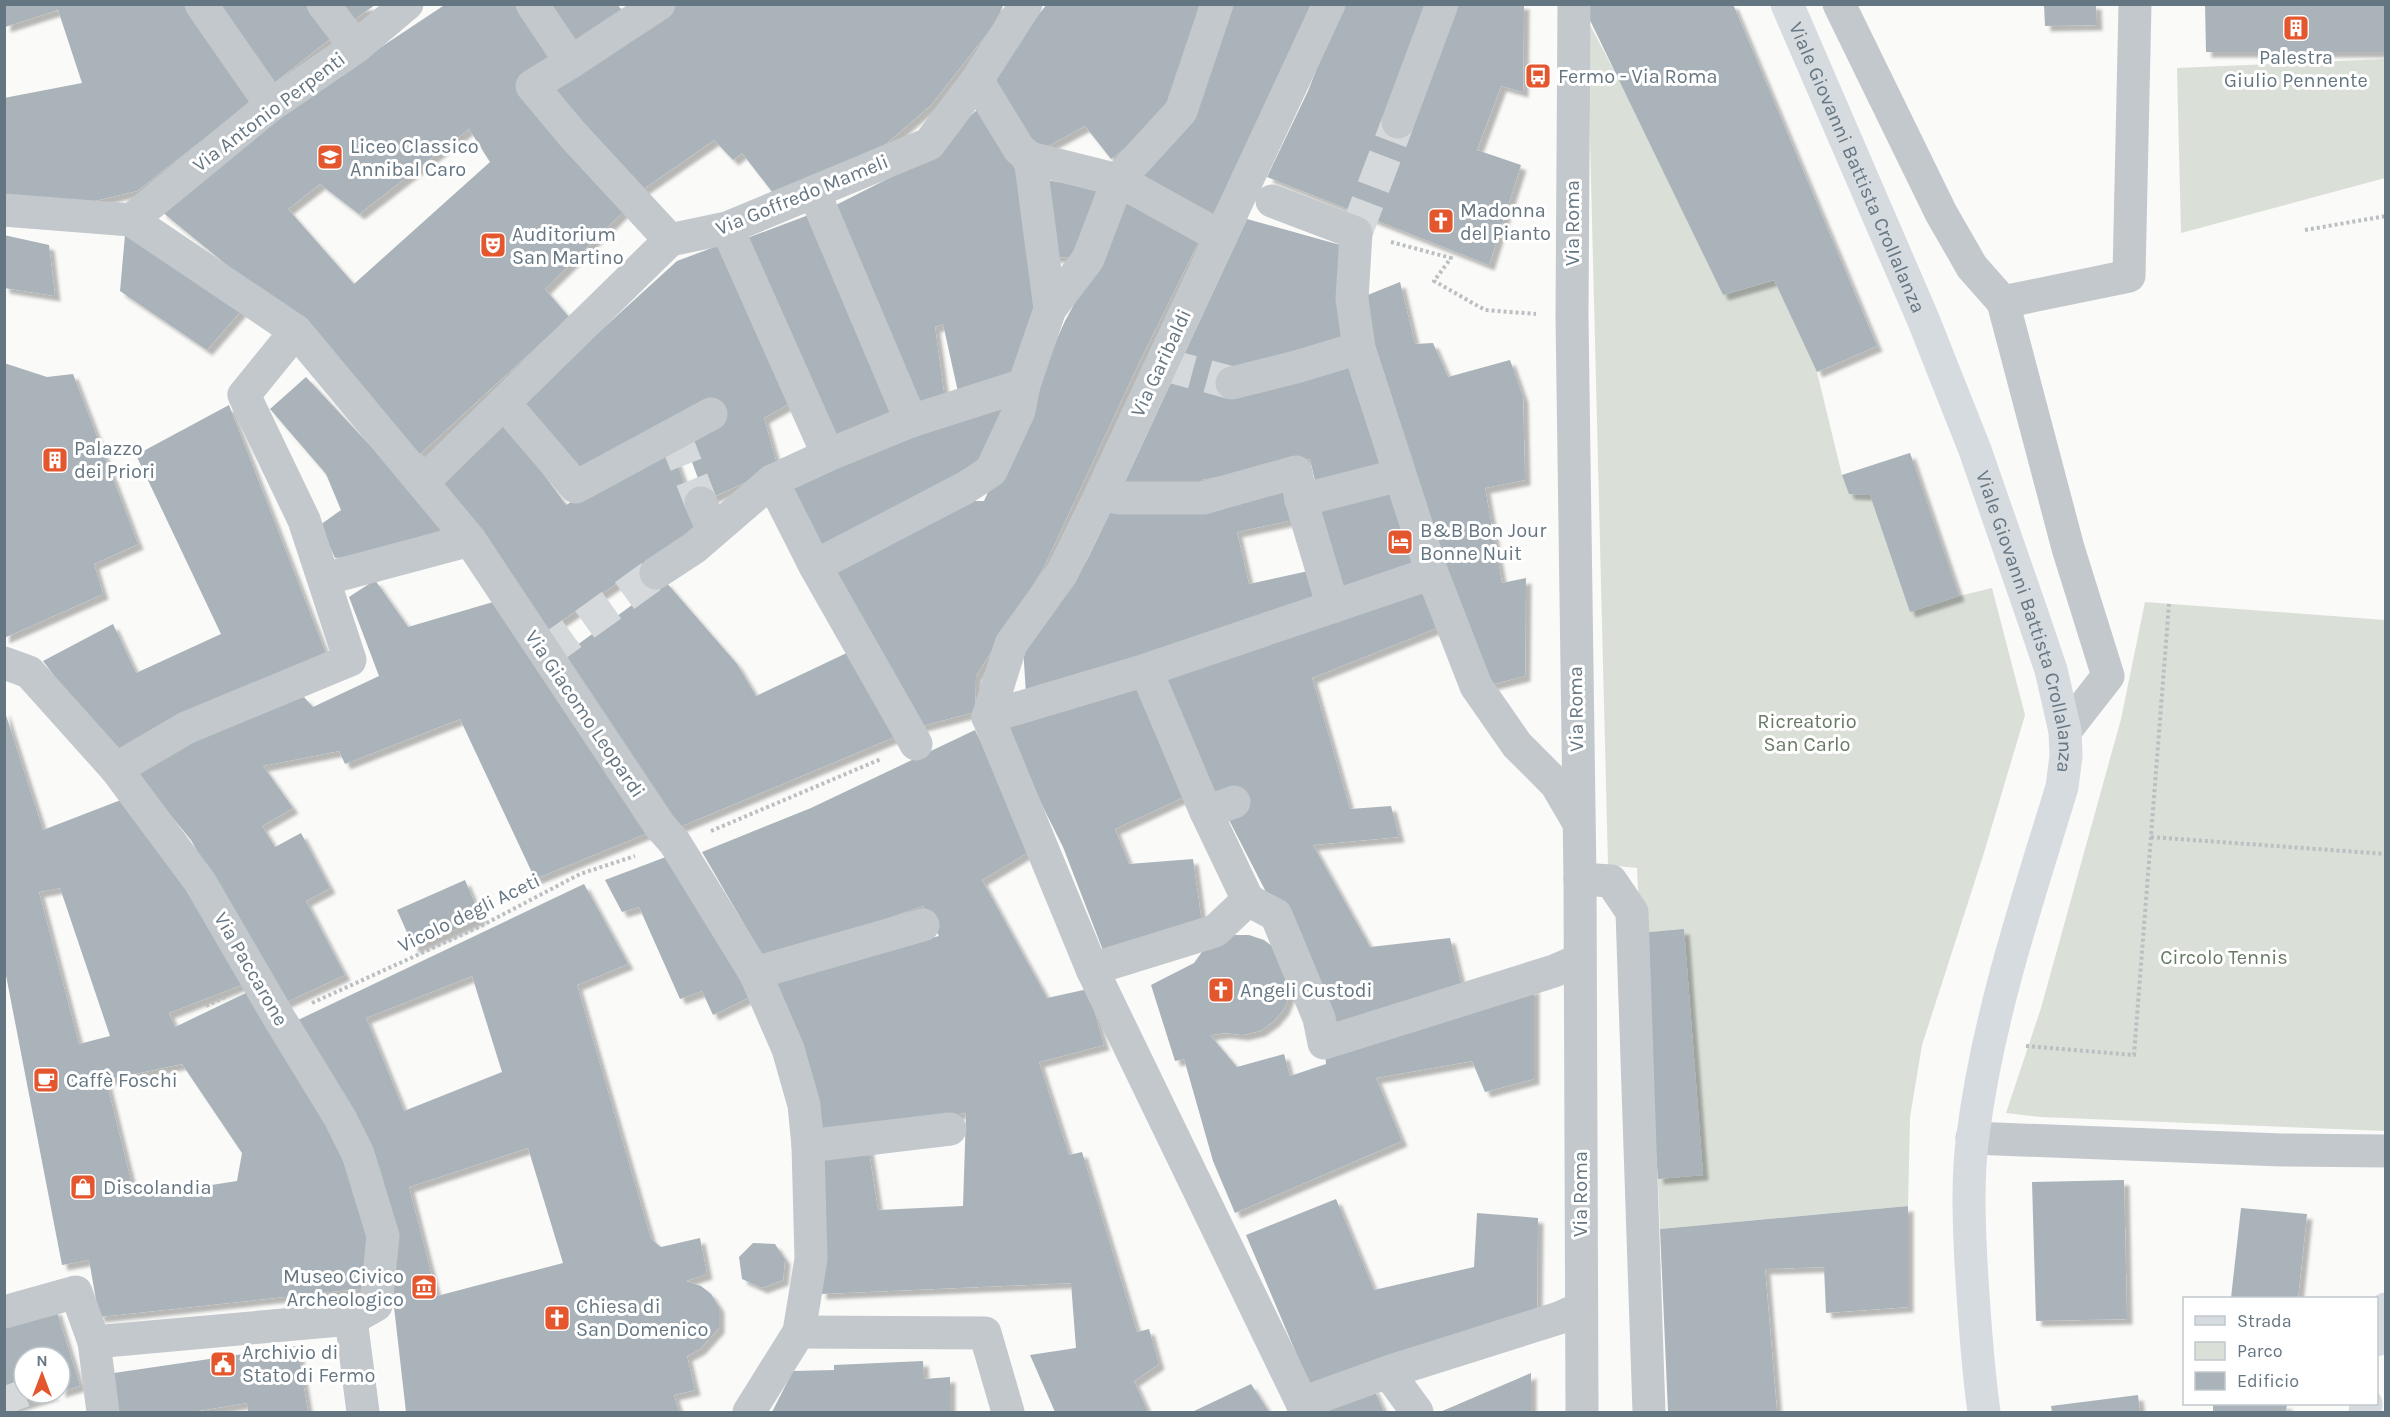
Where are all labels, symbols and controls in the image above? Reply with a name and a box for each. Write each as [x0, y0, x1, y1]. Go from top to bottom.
building icon: Palestra Giulio Pennente [2281, 13, 2311, 43]
street label: Viale Giovanni Battista Crollalanza [1785, 18, 1931, 316]
place label: Palestra Giulio Pennente [2224, 46, 2368, 92]
street label: Via Antonio Perpenti [188, 47, 350, 177]
bus stop icon: Fermo - Via Roma [1523, 61, 1553, 91]
place label: Fermo - Via Roma [1558, 65, 1717, 88]
place label: Liceo Classico Annibal Caro [350, 135, 479, 181]
school or university icon: Liceo Classico Annibal Caro [315, 142, 345, 172]
street label: Via Goffredo Mameli [712, 150, 892, 240]
street label: Via Roma [1561, 180, 1584, 266]
place label: Madonna del Pianto [1460, 199, 1551, 245]
church icon: Madonna del Pianto [1426, 206, 1456, 236]
place label: Auditorium San Martino [512, 223, 624, 269]
theatre icon: Auditorium San Martino [478, 230, 508, 260]
street label: Via Garibaldi [1126, 305, 1196, 421]
place label: Palazzo dei Priori [74, 437, 155, 483]
building icon: Palazzo dei Priori [40, 445, 70, 475]
street label: Viale Giovanni Battista Crollalanza [1972, 468, 2078, 774]
place label: B&B Bon Jour Bonne Nuit [1420, 519, 1547, 565]
hotel icon: B&B Bon Jour Bonne Nuit [1385, 527, 1415, 557]
street label: Via Giacomo Leopardi [520, 626, 650, 802]
street label: Via Roma [1564, 666, 1588, 752]
park label: Ricreatorio San Carlo [1757, 710, 1857, 756]
street label: Vicolo degli Aceti [394, 869, 544, 957]
street label: Via Paccarone [209, 908, 293, 1030]
park label: Circolo Tennis [2160, 946, 2288, 969]
church icon: Angeli Custodi [1206, 975, 1236, 1005]
place label: Angeli Custodi [1240, 979, 1373, 1002]
cafe icon: Caffè Foschi [31, 1065, 61, 1095]
place label: Caffè Foschi [66, 1069, 178, 1092]
street label: Via Roma [1569, 1151, 1592, 1237]
shop icon: Discolandia [68, 1172, 98, 1202]
place label: Discolandia [103, 1176, 211, 1199]
place label: Museo Civico Archeologico [283, 1265, 404, 1311]
museum icon: Museo Civico Archeologico [409, 1272, 439, 1302]
place label: Chiesa di San Domenico [576, 1295, 708, 1341]
legend [2183, 1297, 2378, 1405]
church icon: Chiesa di San Domenico [542, 1303, 572, 1333]
text: Strada [2237, 1310, 2292, 1332]
text: Parco [2237, 1340, 2283, 1362]
place label: Archivio di Stato di Fermo [242, 1341, 375, 1387]
north arrow [12, 1345, 72, 1405]
public building icon: Archivio di Stato di Fermo [208, 1349, 238, 1379]
text: N [36, 1351, 48, 1370]
text: Edificio [2237, 1370, 2299, 1392]

